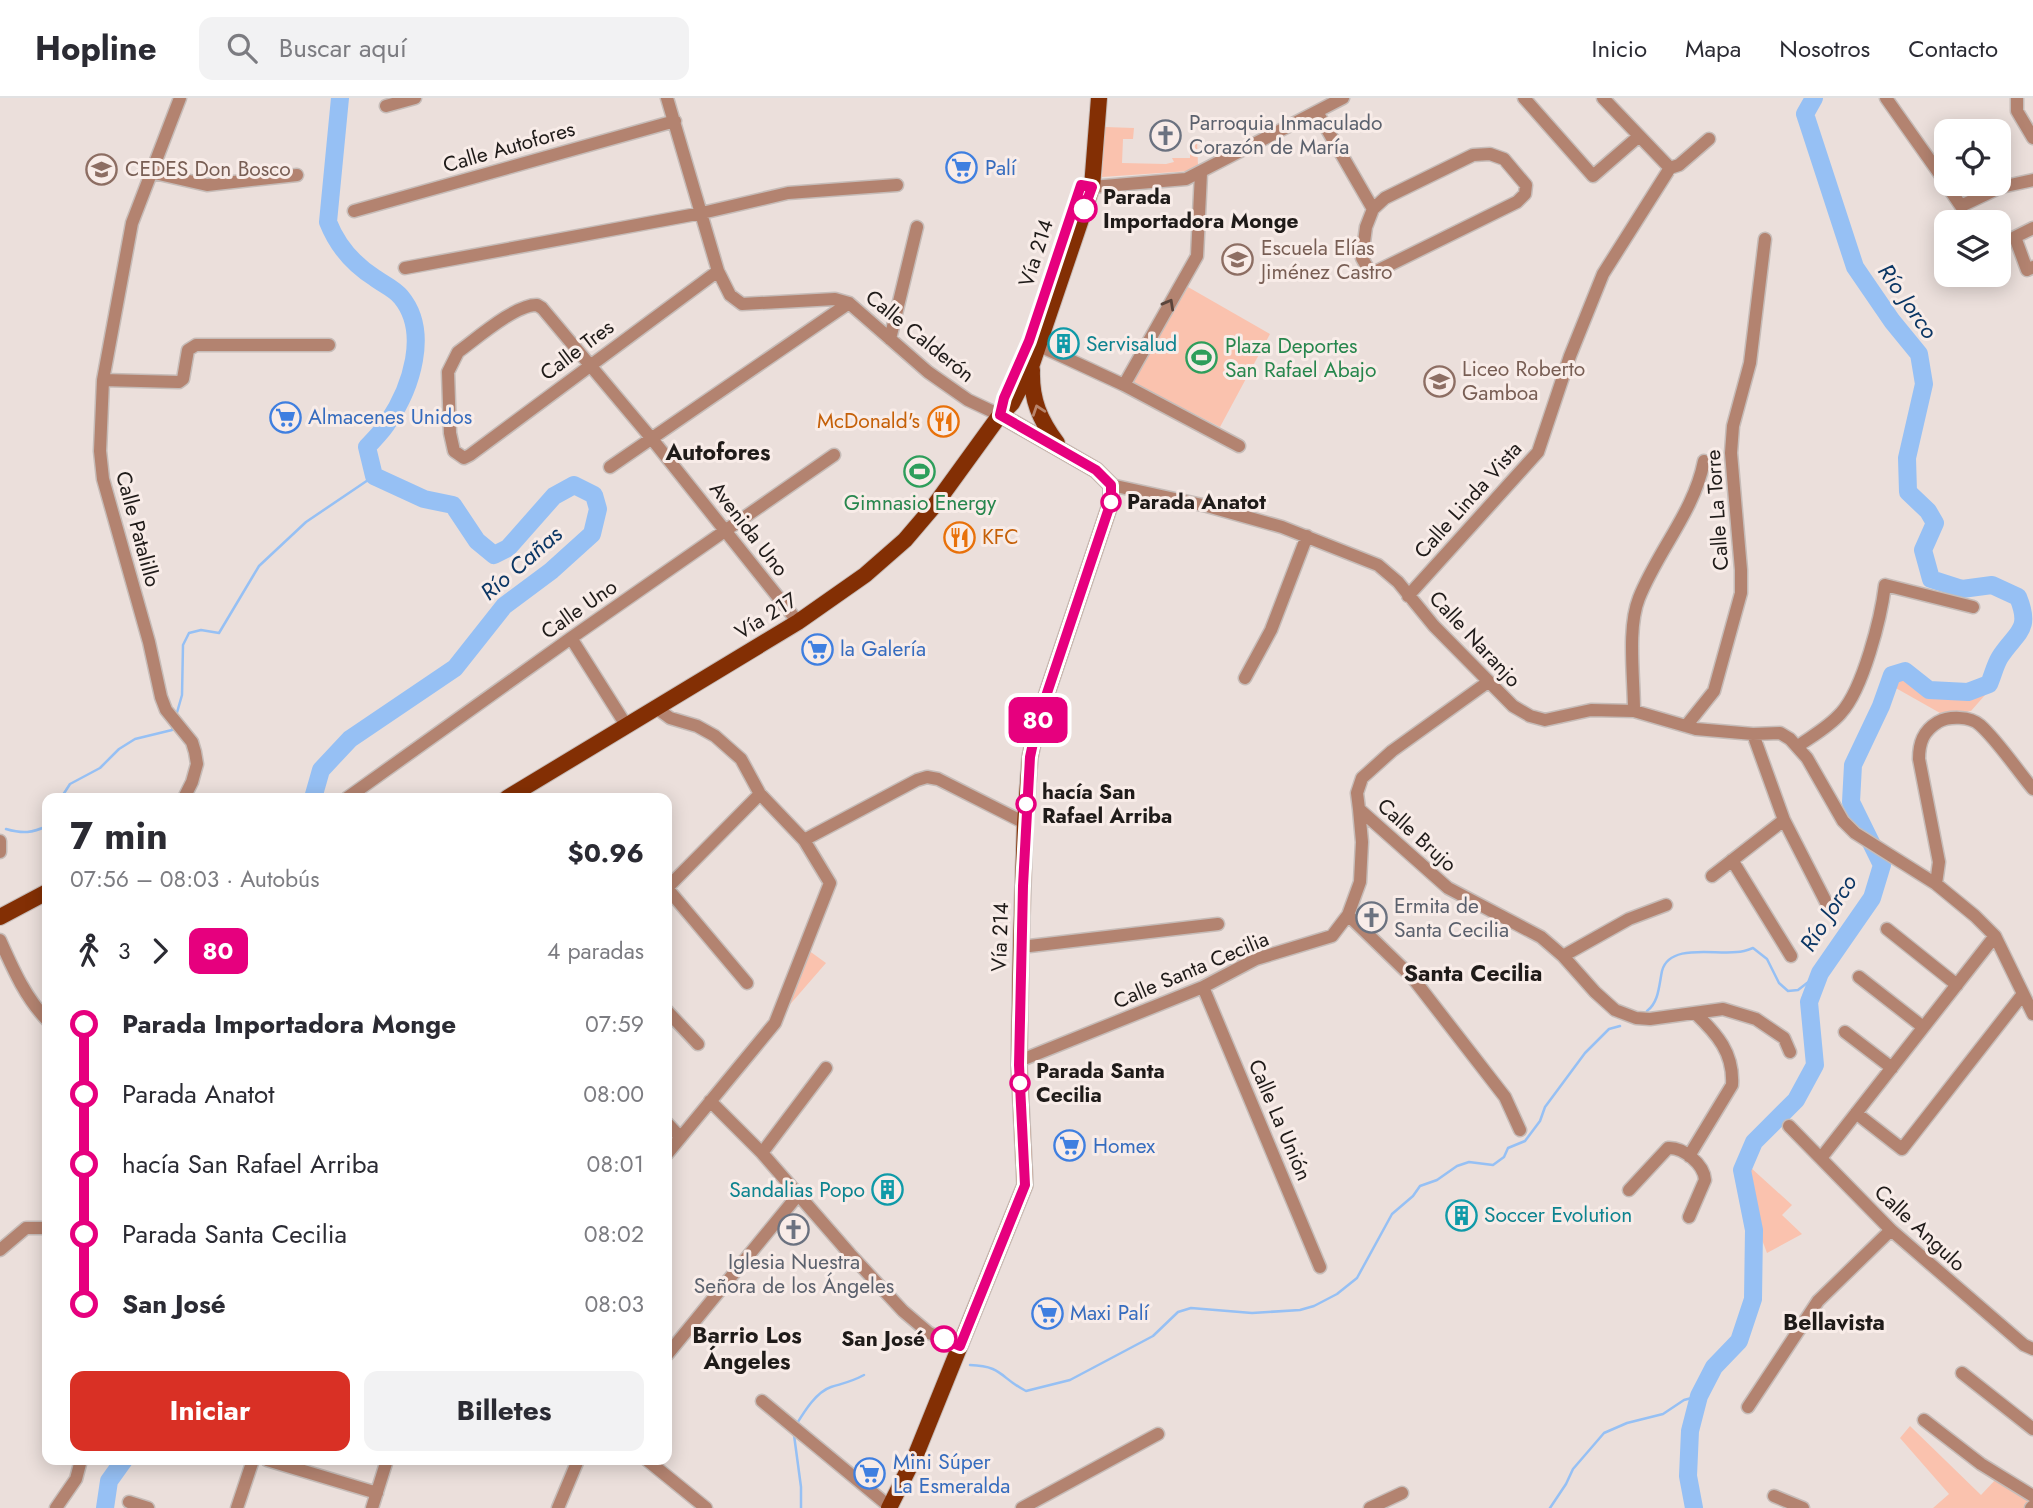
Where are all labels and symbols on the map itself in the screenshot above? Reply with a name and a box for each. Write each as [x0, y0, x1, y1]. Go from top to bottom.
place label: Parroquia Inmaculado Corazón de María [1189, 108, 1382, 162]
street label: Calle Autofores [440, 114, 578, 180]
church icon: Parroquia Inmaculado Corazón de María [1149, 118, 1183, 152]
supermarket icon: Palí [945, 151, 979, 185]
school or university icon: CEDES Don Bosco [85, 152, 119, 186]
place label: Palí [985, 153, 1018, 183]
place label: CEDES Don Bosco [125, 154, 291, 184]
place label: Parada Importadora Monge [1103, 182, 1299, 236]
marker: Parada Importadora Monge [1071, 196, 1097, 222]
street label: Vía 214 [1011, 215, 1061, 291]
place label: Escuela Elías Jiménez Castro [1258, 233, 1393, 287]
school or university icon: Escuela Elías Jiménez Castro [1221, 243, 1255, 277]
water label: Río Jorco [1870, 256, 1947, 346]
street label: Calle Calderón [859, 283, 981, 389]
one-way arrow [1161, 299, 1174, 312]
street label: Calle Tres [534, 312, 620, 388]
building icon: Servisalud [1046, 327, 1080, 361]
place label: Servisalud [1086, 329, 1177, 359]
place label: Plaza Deportes San Rafael Abajo [1225, 331, 1377, 385]
sports icon: Plaza Deportes San Rafael Abajo [1185, 341, 1219, 375]
place label: Liceo Roberto Gamboa [1462, 354, 1585, 408]
school or university icon: Liceo Roberto Gamboa [1422, 364, 1456, 398]
supermarket icon: Almacenes Unidos [268, 400, 302, 434]
place label: Almacenes Unidos [308, 402, 472, 432]
restaurant icon: McDonald's [926, 404, 960, 438]
one-way arrow [1032, 404, 1046, 416]
place label: McDonald's [817, 406, 920, 436]
district label: Autofores [665, 435, 770, 469]
street label: Calle Linda Vista [1407, 435, 1529, 565]
street label: Calle La Torre [1698, 448, 1736, 571]
sports icon: Gimnasio Energy [903, 454, 937, 488]
street label: Calle Patalillo [108, 468, 168, 590]
street label: Avenida Uno [702, 475, 796, 583]
place label: Parada Anatot [1127, 487, 1266, 517]
place label: Gimnasio Energy [844, 488, 997, 518]
marker: Parada Anatot [1101, 492, 1121, 512]
water label: Río Cañas [473, 517, 570, 608]
restaurant icon: KFC [942, 520, 976, 554]
place label: KFC [982, 522, 1019, 552]
street label: Calle Uno [535, 572, 623, 646]
street label: Calle Naranjo [1422, 584, 1528, 694]
street label: Vía 217 [729, 585, 803, 647]
supermarket icon: la Galería [800, 632, 834, 666]
place label: la Galería [840, 634, 926, 664]
line badge: 80 [1006, 697, 1070, 743]
place label: hacía San Rafael Arriba [1042, 777, 1172, 831]
street label: Calle Brujo [1371, 791, 1463, 879]
marker: hacía San Rafael Arriba [1016, 794, 1036, 814]
water label: Río Jorco [1791, 867, 1865, 958]
place label: Ermita de Santa Cecilia [1394, 891, 1509, 945]
church icon: Ermita de Santa Cecilia [1354, 901, 1388, 935]
street label: Vía 214 [984, 902, 1016, 972]
street label: Calle Santa Cecilia [1109, 924, 1273, 1016]
district label: Santa Cecilia [1404, 956, 1542, 990]
street label: Calle La Unión [1241, 1055, 1319, 1185]
place label: Parada Santa Cecilia [1036, 1056, 1165, 1110]
marker: Parada Santa Cecilia [1010, 1073, 1030, 1093]
supermarket icon: Homex [1053, 1129, 1087, 1163]
place label: Homex [1093, 1131, 1155, 1161]
building icon: Sandalias Popo [871, 1173, 905, 1207]
place label: Sandalias Popo [729, 1175, 865, 1205]
street label: Calle Angulo [1868, 1178, 1972, 1278]
building icon: Soccer Evolution [1444, 1198, 1478, 1232]
place label: Soccer Evolution [1484, 1200, 1632, 1230]
church icon: Iglesia Nuestra Señora de los Ángeles [777, 1213, 811, 1247]
place label: Iglesia Nuestra Señora de los Ángeles [694, 1247, 894, 1301]
supermarket icon: Maxi Palí [1030, 1296, 1064, 1330]
place label: Maxi Palí [1070, 1298, 1150, 1328]
district label: Bellavista [1783, 1305, 1885, 1339]
district label: Barrio Los Ángeles [692, 1318, 802, 1378]
place label: San José [841, 1324, 925, 1354]
marker: San José [931, 1326, 957, 1352]
place label: Mini Súper La Esmeralda [893, 1447, 1010, 1501]
supermarket icon: Mini Súper La Esmeralda [853, 1457, 887, 1491]

